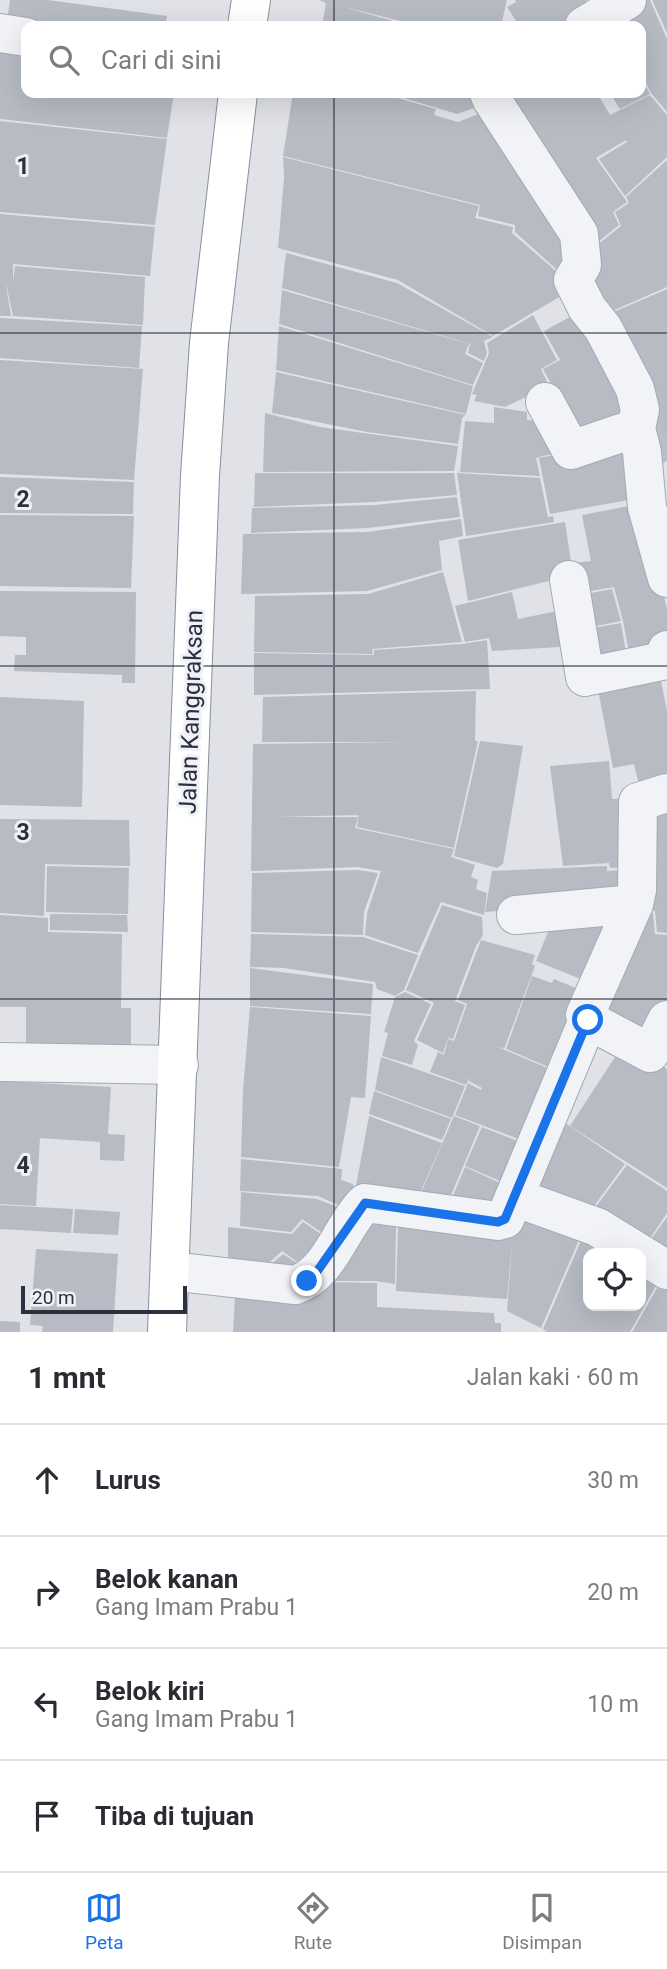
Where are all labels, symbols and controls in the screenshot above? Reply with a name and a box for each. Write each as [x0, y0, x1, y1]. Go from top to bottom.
search box [21, 21, 646, 98]
icon: search [45, 41, 83, 79]
text: Cari di sini [101, 45, 222, 75]
text: 1 [16, 153, 30, 180]
text: 2 [16, 486, 30, 513]
street label: Jalan Kanggraksan [173, 609, 209, 815]
text: 3 [16, 819, 30, 846]
route start [572, 1004, 603, 1035]
text: 4 [16, 1152, 30, 1179]
map controls [583, 1248, 646, 1311]
button: locate [583, 1248, 646, 1311]
route end [291, 1265, 322, 1296]
scale bar [21, 1283, 187, 1315]
text: 20 m [32, 1286, 75, 1309]
text: 1 mnt [28, 1360, 106, 1395]
text: Jalan kaki · 60 m [467, 1364, 639, 1391]
icon: ahead [28, 1461, 66, 1499]
text: Lurus [95, 1465, 161, 1495]
text: 30 m [587, 1467, 639, 1494]
text: Belok kanan [95, 1564, 238, 1594]
icon: right [28, 1573, 66, 1611]
text: 20 m [587, 1579, 639, 1606]
text: Gang Imam Prabu 1 [95, 1594, 298, 1621]
text: Belok kiri [95, 1676, 205, 1706]
icon: left [28, 1685, 66, 1723]
text: 10 m [587, 1691, 639, 1718]
text: Gang Imam Prabu 1 [95, 1706, 298, 1733]
icon: arrive [28, 1797, 66, 1835]
text: Tiba di tujuan [95, 1801, 254, 1831]
tab: Peta [85, 1889, 124, 1954]
tab: Rute [294, 1889, 332, 1954]
tab: Disimpan [502, 1889, 582, 1954]

